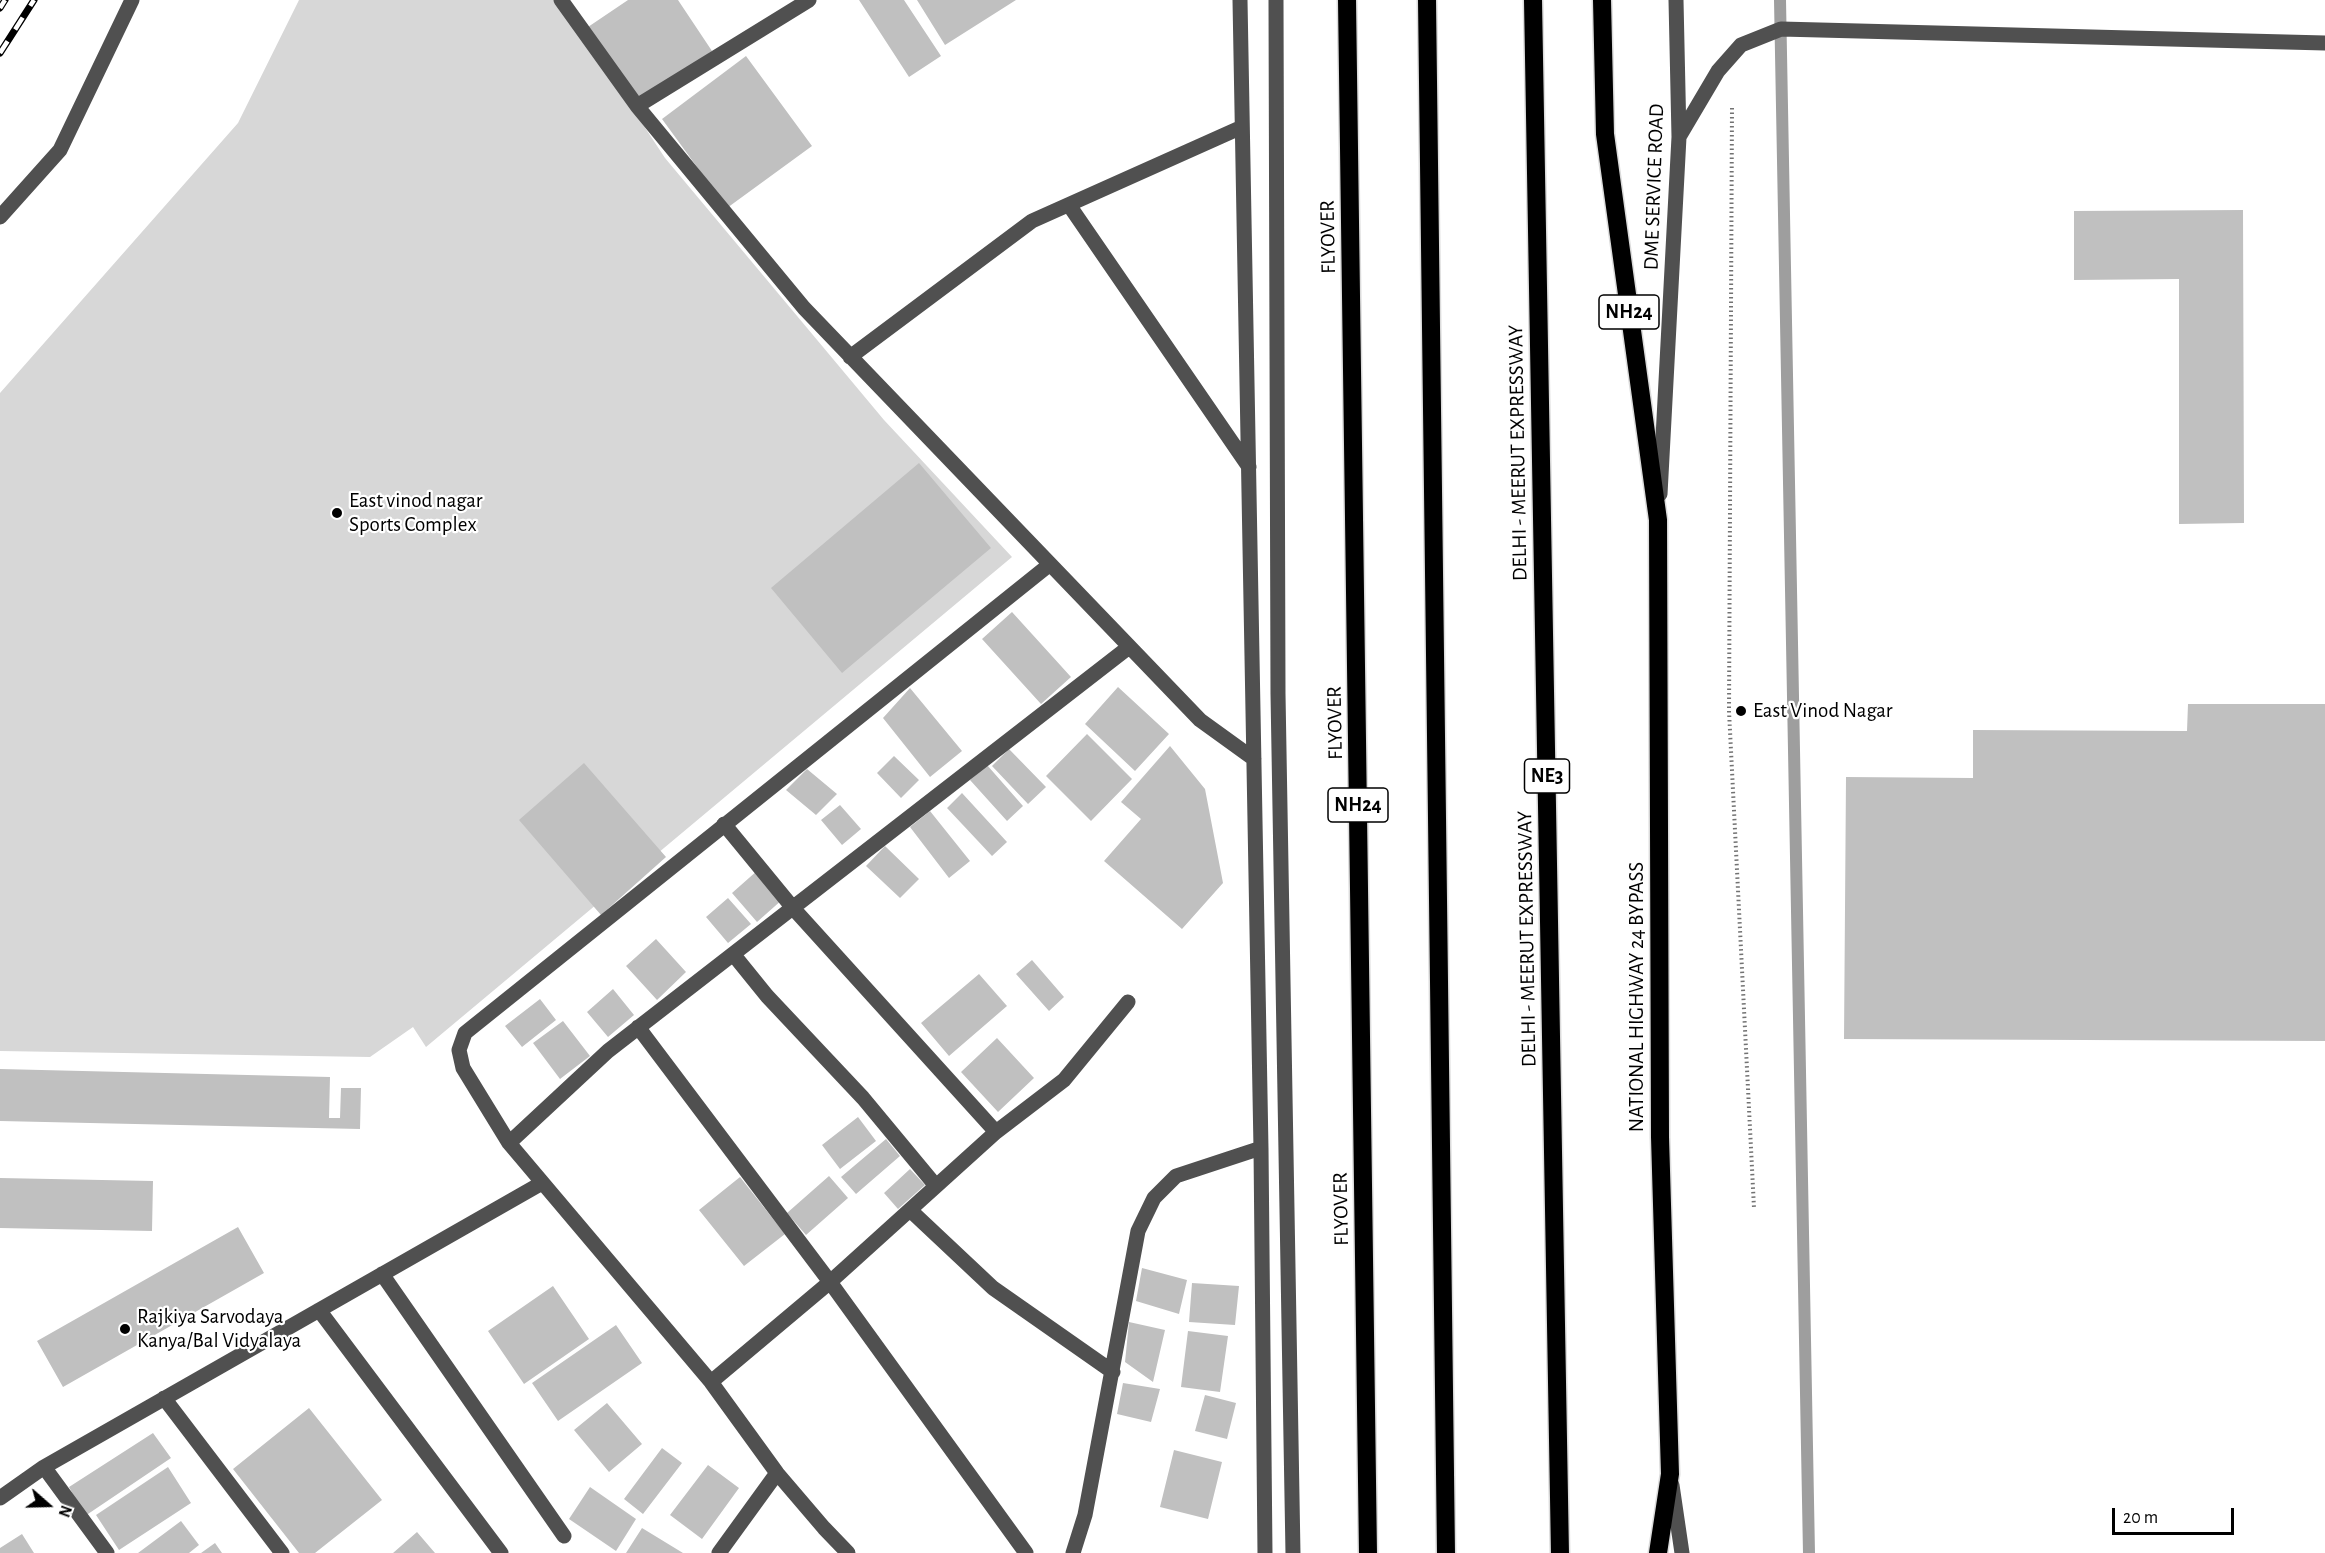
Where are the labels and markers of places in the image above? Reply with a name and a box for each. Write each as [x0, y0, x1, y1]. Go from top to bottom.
place label: East vinod nagar Sports Complex [349, 488, 483, 538]
marker: East vinod nagar Sports Complex [330, 506, 344, 520]
place label: East Vinod Nagar [1753, 698, 1893, 724]
marker: East Vinod Nagar [1734, 704, 1748, 718]
place label: Rajkiya Sarvodaya Kanya/Bal Vidyalaya [137, 1304, 301, 1354]
marker: Rajkiya Sarvodaya Kanya/Bal Vidyalaya [118, 1322, 132, 1336]

